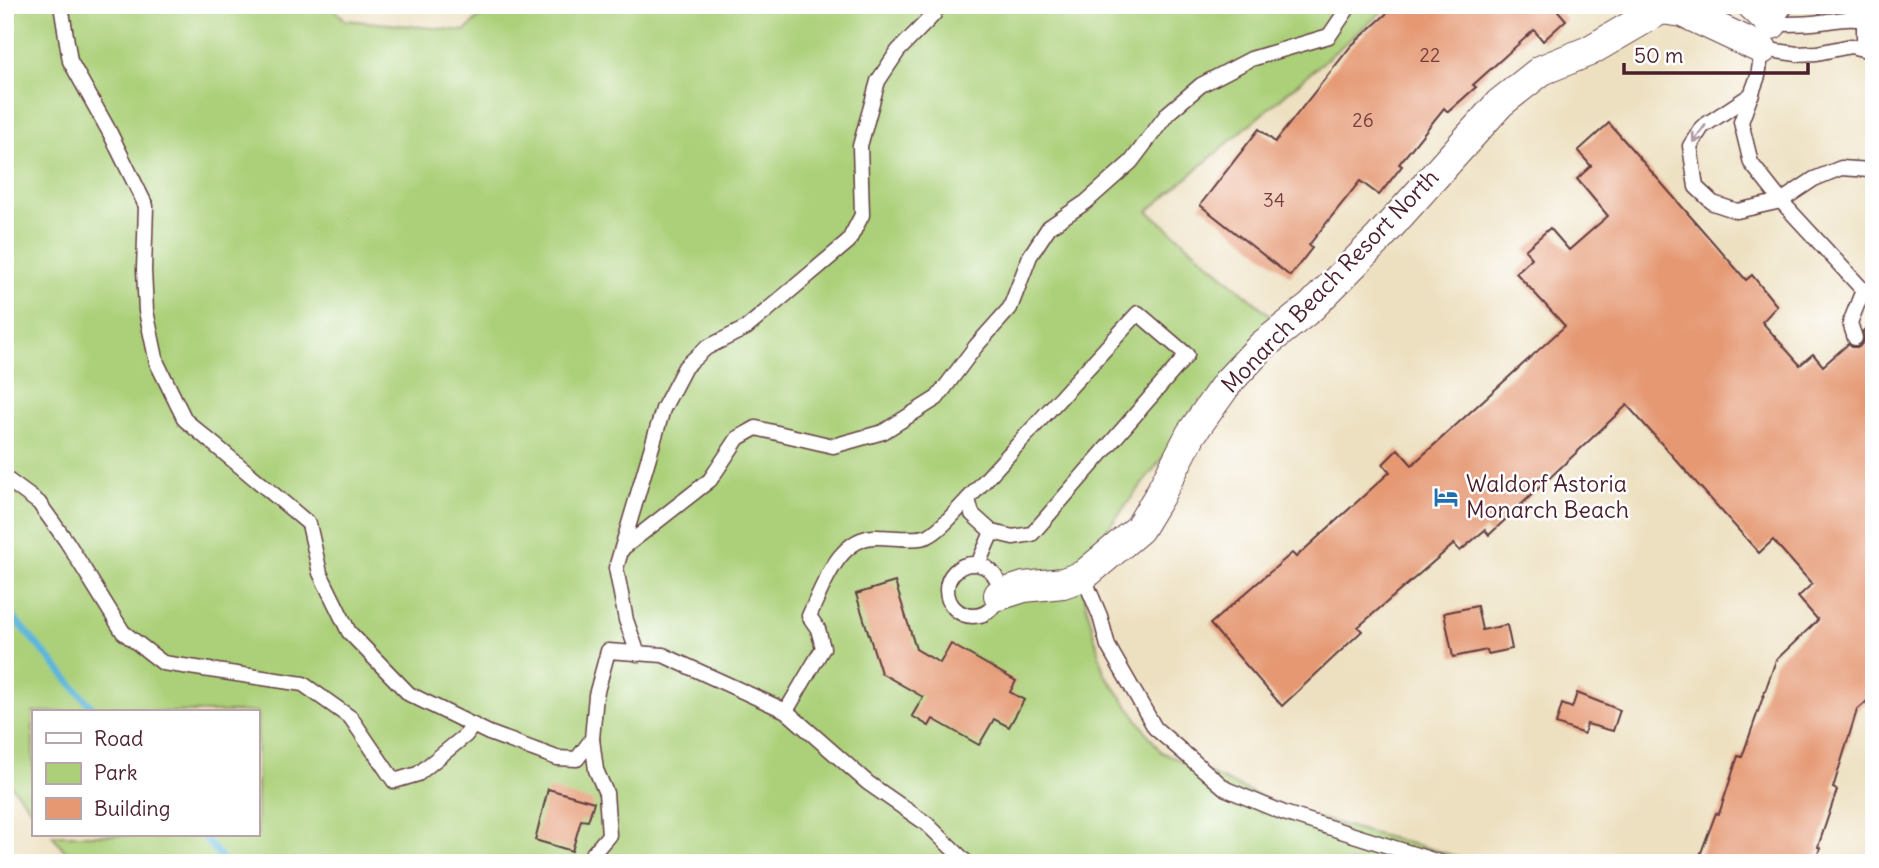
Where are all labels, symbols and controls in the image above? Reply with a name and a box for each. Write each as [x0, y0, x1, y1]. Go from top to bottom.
scale bar [1624, 32, 1807, 76]
text: 50 m [1634, 42, 1683, 69]
house number: 22 [1420, 43, 1440, 67]
house number: 26 [1352, 108, 1374, 132]
one-way arrow [1691, 125, 1706, 143]
street label: Monarch Beach Resort North [1215, 163, 1444, 399]
house number: 34 [1263, 188, 1285, 212]
place label: Waldorf Astoria Monarch Beach [1466, 469, 1629, 524]
hotel icon: Waldorf Astoria Monarch Beach [1432, 483, 1460, 511]
legend [32, 710, 259, 836]
text: Road [94, 725, 143, 752]
text: Park [94, 759, 137, 786]
text: Building [94, 795, 170, 822]

